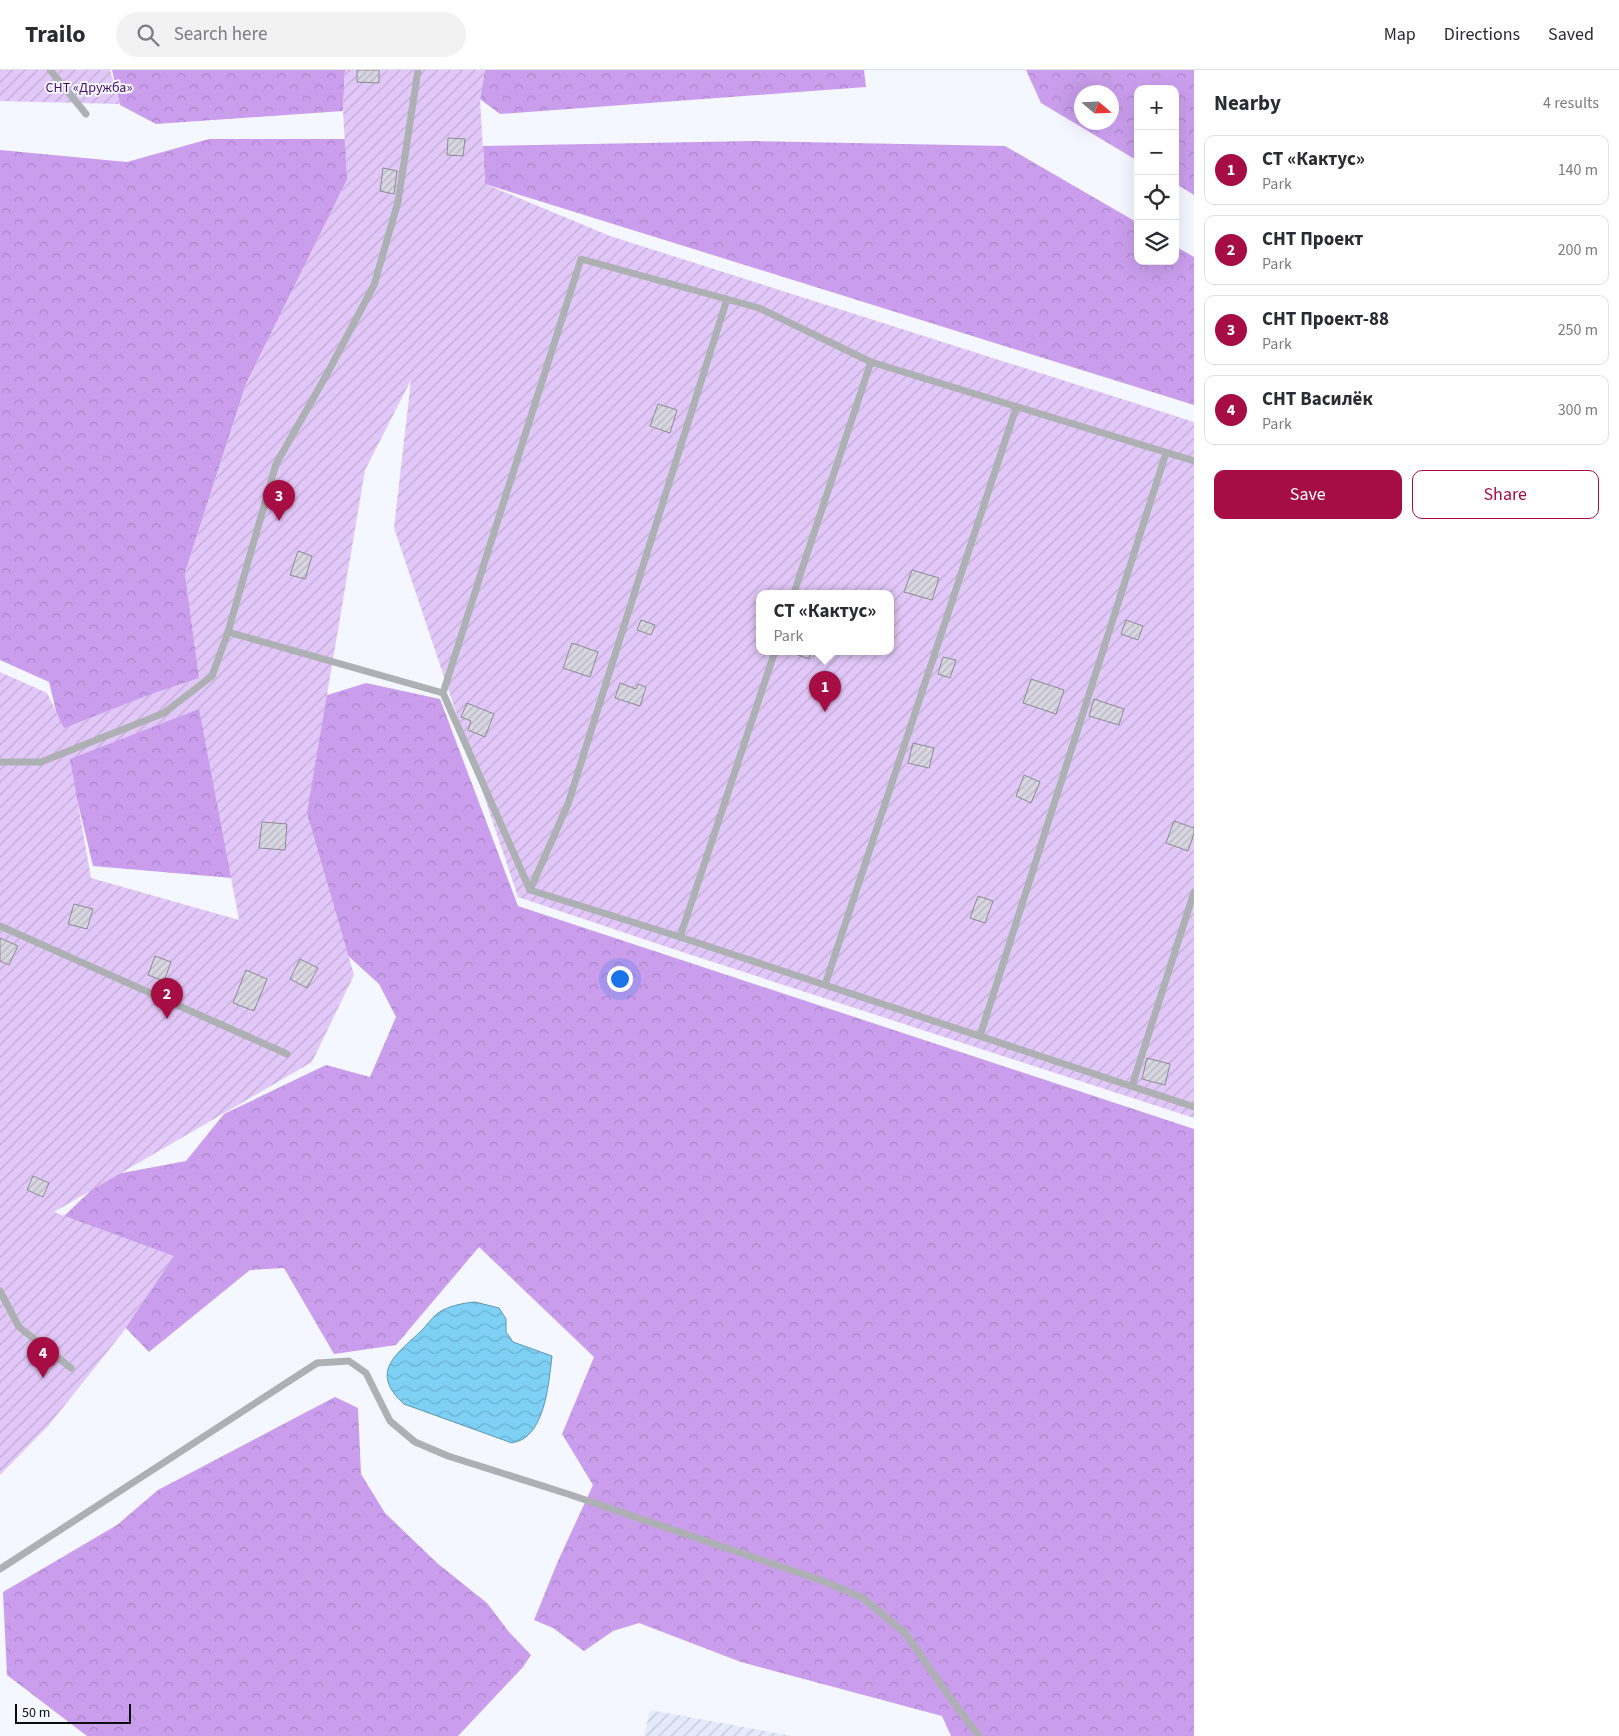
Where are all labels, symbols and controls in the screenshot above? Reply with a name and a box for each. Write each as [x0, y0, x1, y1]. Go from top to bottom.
search box [116, 12, 466, 57]
text: Trailo [25, 17, 86, 52]
icon: search [134, 21, 162, 49]
text: Search here [174, 21, 267, 48]
text: Map [1384, 22, 1416, 47]
text: Directions [1444, 22, 1520, 47]
text: Saved [1548, 22, 1594, 47]
park label: СНТ «Дружба» [46, 78, 132, 98]
north arrow [1074, 85, 1119, 130]
map controls [1134, 85, 1179, 265]
button: + [1134, 85, 1179, 130]
text: Nearby [1214, 88, 1281, 118]
text: 4 results [1543, 92, 1599, 114]
button: − [1134, 130, 1179, 175]
text: СТ «Кактус» [1262, 146, 1365, 173]
text: 1 [1227, 159, 1235, 181]
text: 140 m [1558, 159, 1598, 181]
text: Park [1262, 173, 1292, 195]
button: locate [1134, 175, 1179, 220]
button: layers [1134, 220, 1179, 265]
text: СНТ Проект [1262, 226, 1363, 253]
text: 2 [1227, 239, 1235, 261]
text: 200 m [1558, 239, 1598, 261]
text: Park [1262, 253, 1292, 275]
text: СНТ Проект-88 [1262, 306, 1389, 333]
text: 3 [1227, 319, 1235, 341]
text: 250 m [1558, 319, 1598, 341]
text: Park [1262, 333, 1292, 355]
text: СНТ Василёк [1262, 386, 1373, 413]
text: 4 [1227, 399, 1235, 421]
text: 300 m [1558, 399, 1598, 421]
text: Park [1262, 413, 1292, 435]
button: Save [1214, 470, 1402, 519]
button: Share [1412, 470, 1599, 519]
pin: 3 [263, 480, 295, 521]
popup [756, 590, 894, 655]
text: СТ «Кактус» [774, 598, 876, 625]
text: Park [774, 625, 803, 647]
pin: 1 [809, 671, 841, 712]
your location [607, 966, 633, 992]
pin: 2 [151, 978, 183, 1019]
pin: 4 [27, 1337, 59, 1378]
scale bar [15, 1701, 131, 1724]
text: 50 m [22, 1703, 50, 1723]

